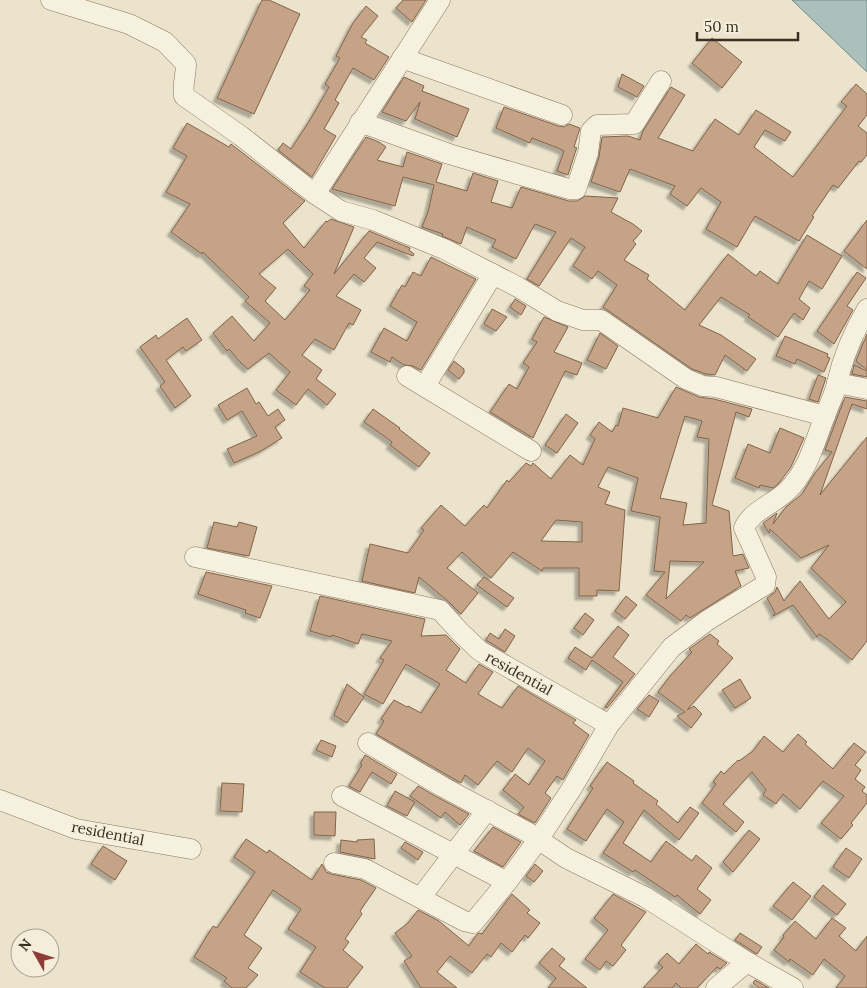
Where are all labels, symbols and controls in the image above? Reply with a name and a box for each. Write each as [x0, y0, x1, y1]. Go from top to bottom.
scale bar [697, 10, 798, 42]
text: 50 m [704, 17, 739, 36]
street label: residential [482, 647, 556, 699]
street label: residential [70, 817, 146, 849]
north arrow [10, 928, 60, 978]
text: N [14, 935, 35, 955]

